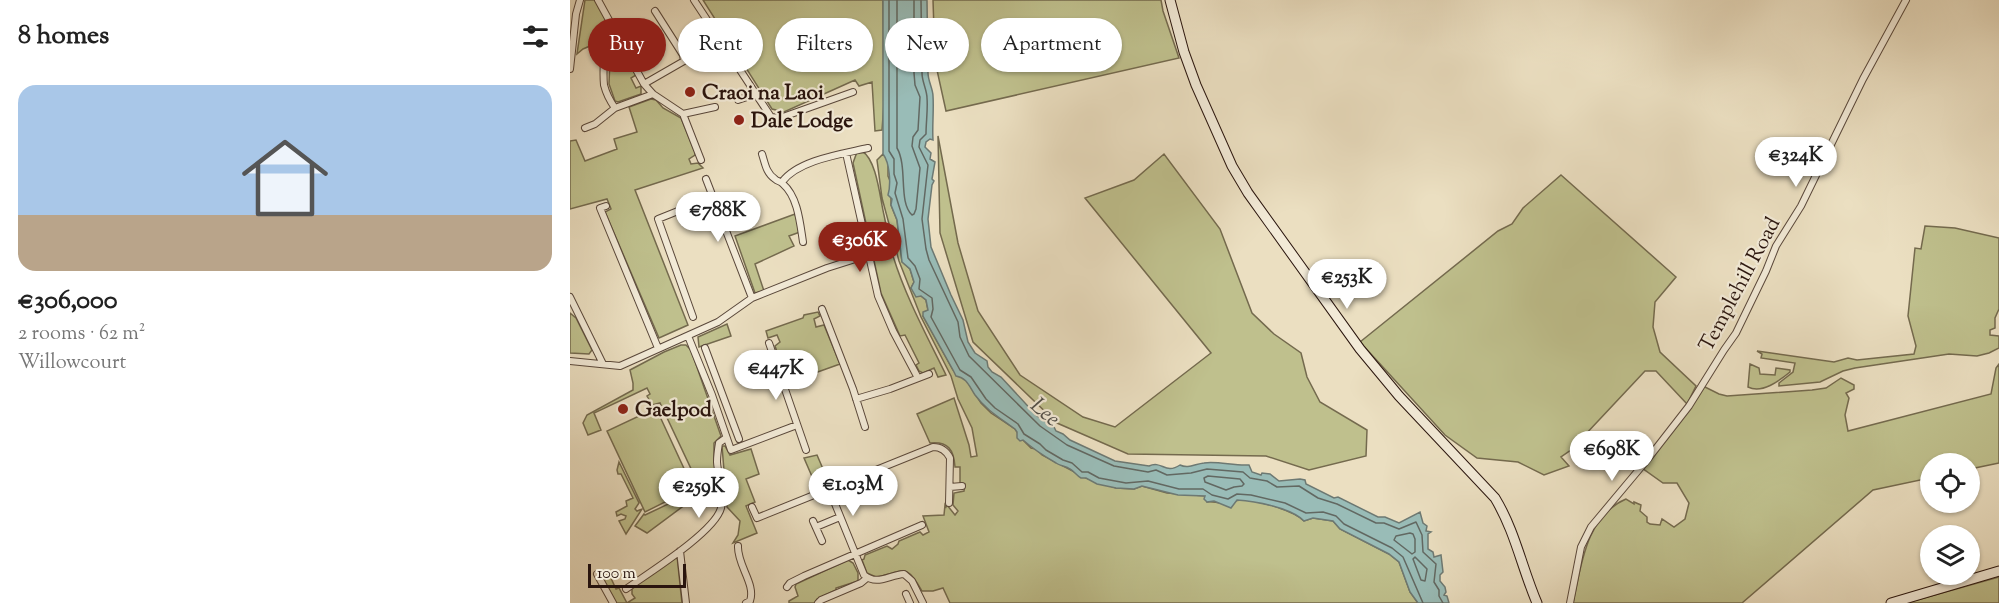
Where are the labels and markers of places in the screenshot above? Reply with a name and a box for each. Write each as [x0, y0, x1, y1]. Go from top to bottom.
place label: Craoi na Laoi [702, 79, 824, 109]
marker: Craoi na Laoi [683, 85, 697, 99]
place label: Dale Lodge [751, 107, 853, 137]
marker: Dale Lodge [732, 113, 746, 127]
pin: €324K [1754, 137, 1838, 188]
pin: €788K [676, 192, 760, 243]
pin: €306K [818, 222, 902, 273]
pin: €253K [1305, 259, 1389, 310]
pin: €447K [734, 350, 818, 401]
place label: Gaelpod [635, 396, 712, 426]
marker: Gaelpod [616, 402, 630, 416]
pin: €698K [1570, 431, 1654, 482]
pin: €1.03M [804, 466, 902, 517]
pin: €259K [657, 468, 741, 519]

